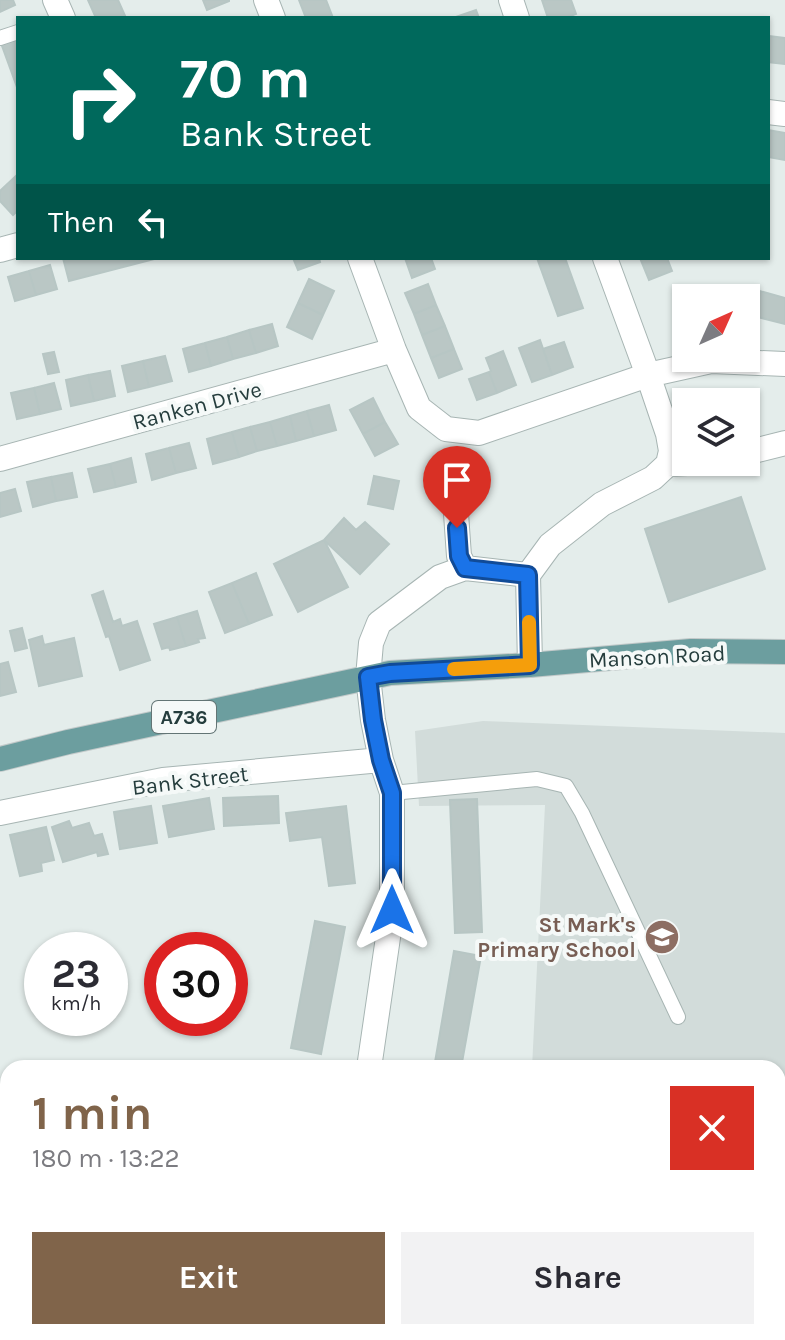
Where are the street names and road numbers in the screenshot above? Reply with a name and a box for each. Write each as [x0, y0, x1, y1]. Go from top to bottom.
street label: Ranken Drive [130, 376, 265, 436]
street label: Manson Road [588, 640, 726, 674]
road number: A736 [152, 701, 216, 733]
street label: Bank Street [130, 761, 250, 801]

